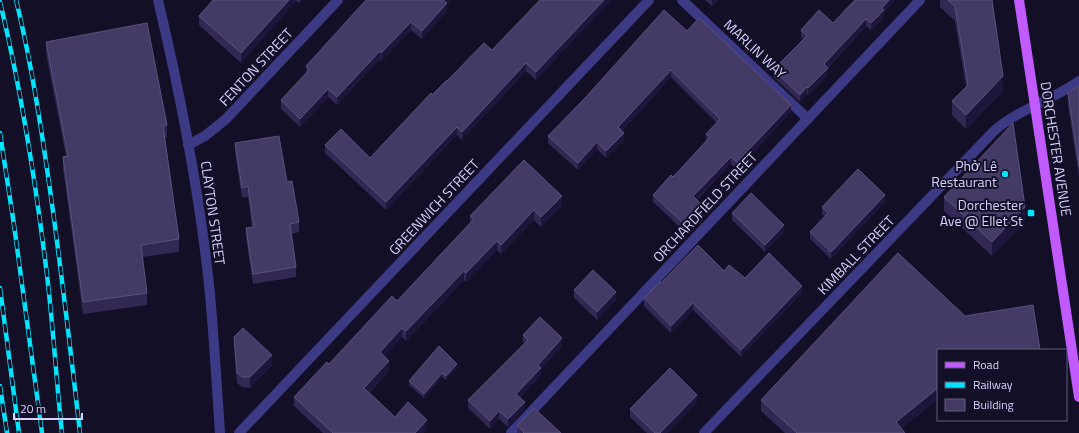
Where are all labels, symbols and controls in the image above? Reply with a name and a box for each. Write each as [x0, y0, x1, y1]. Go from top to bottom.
street label: MARLIN WAY [719, 14, 792, 83]
street label: FENTON STREET [214, 23, 298, 110]
street label: DORCHESTER AVENUE [1035, 80, 1078, 218]
street label: ORCHARDFIELD STREET [648, 146, 762, 267]
street label: GREENWICH STREET [383, 153, 484, 259]
place label: Phở Lê Restaurant [931, 155, 997, 192]
street label: CLAYTON STREET [196, 160, 231, 267]
marker: Phở Lê Restaurant [1000, 169, 1010, 179]
place label: Dorchester Ave @ Ellet St [940, 194, 1023, 231]
marker: Dorchester Ave @ Ellet St [1026, 208, 1036, 218]
street label: KIMBALL STREET [812, 210, 899, 299]
legend [937, 349, 1067, 421]
text: Road [973, 355, 999, 374]
text: Railway [973, 375, 1013, 394]
scale bar [14, 395, 82, 421]
text: Building [973, 395, 1014, 414]
text: 20 m [20, 399, 46, 418]

